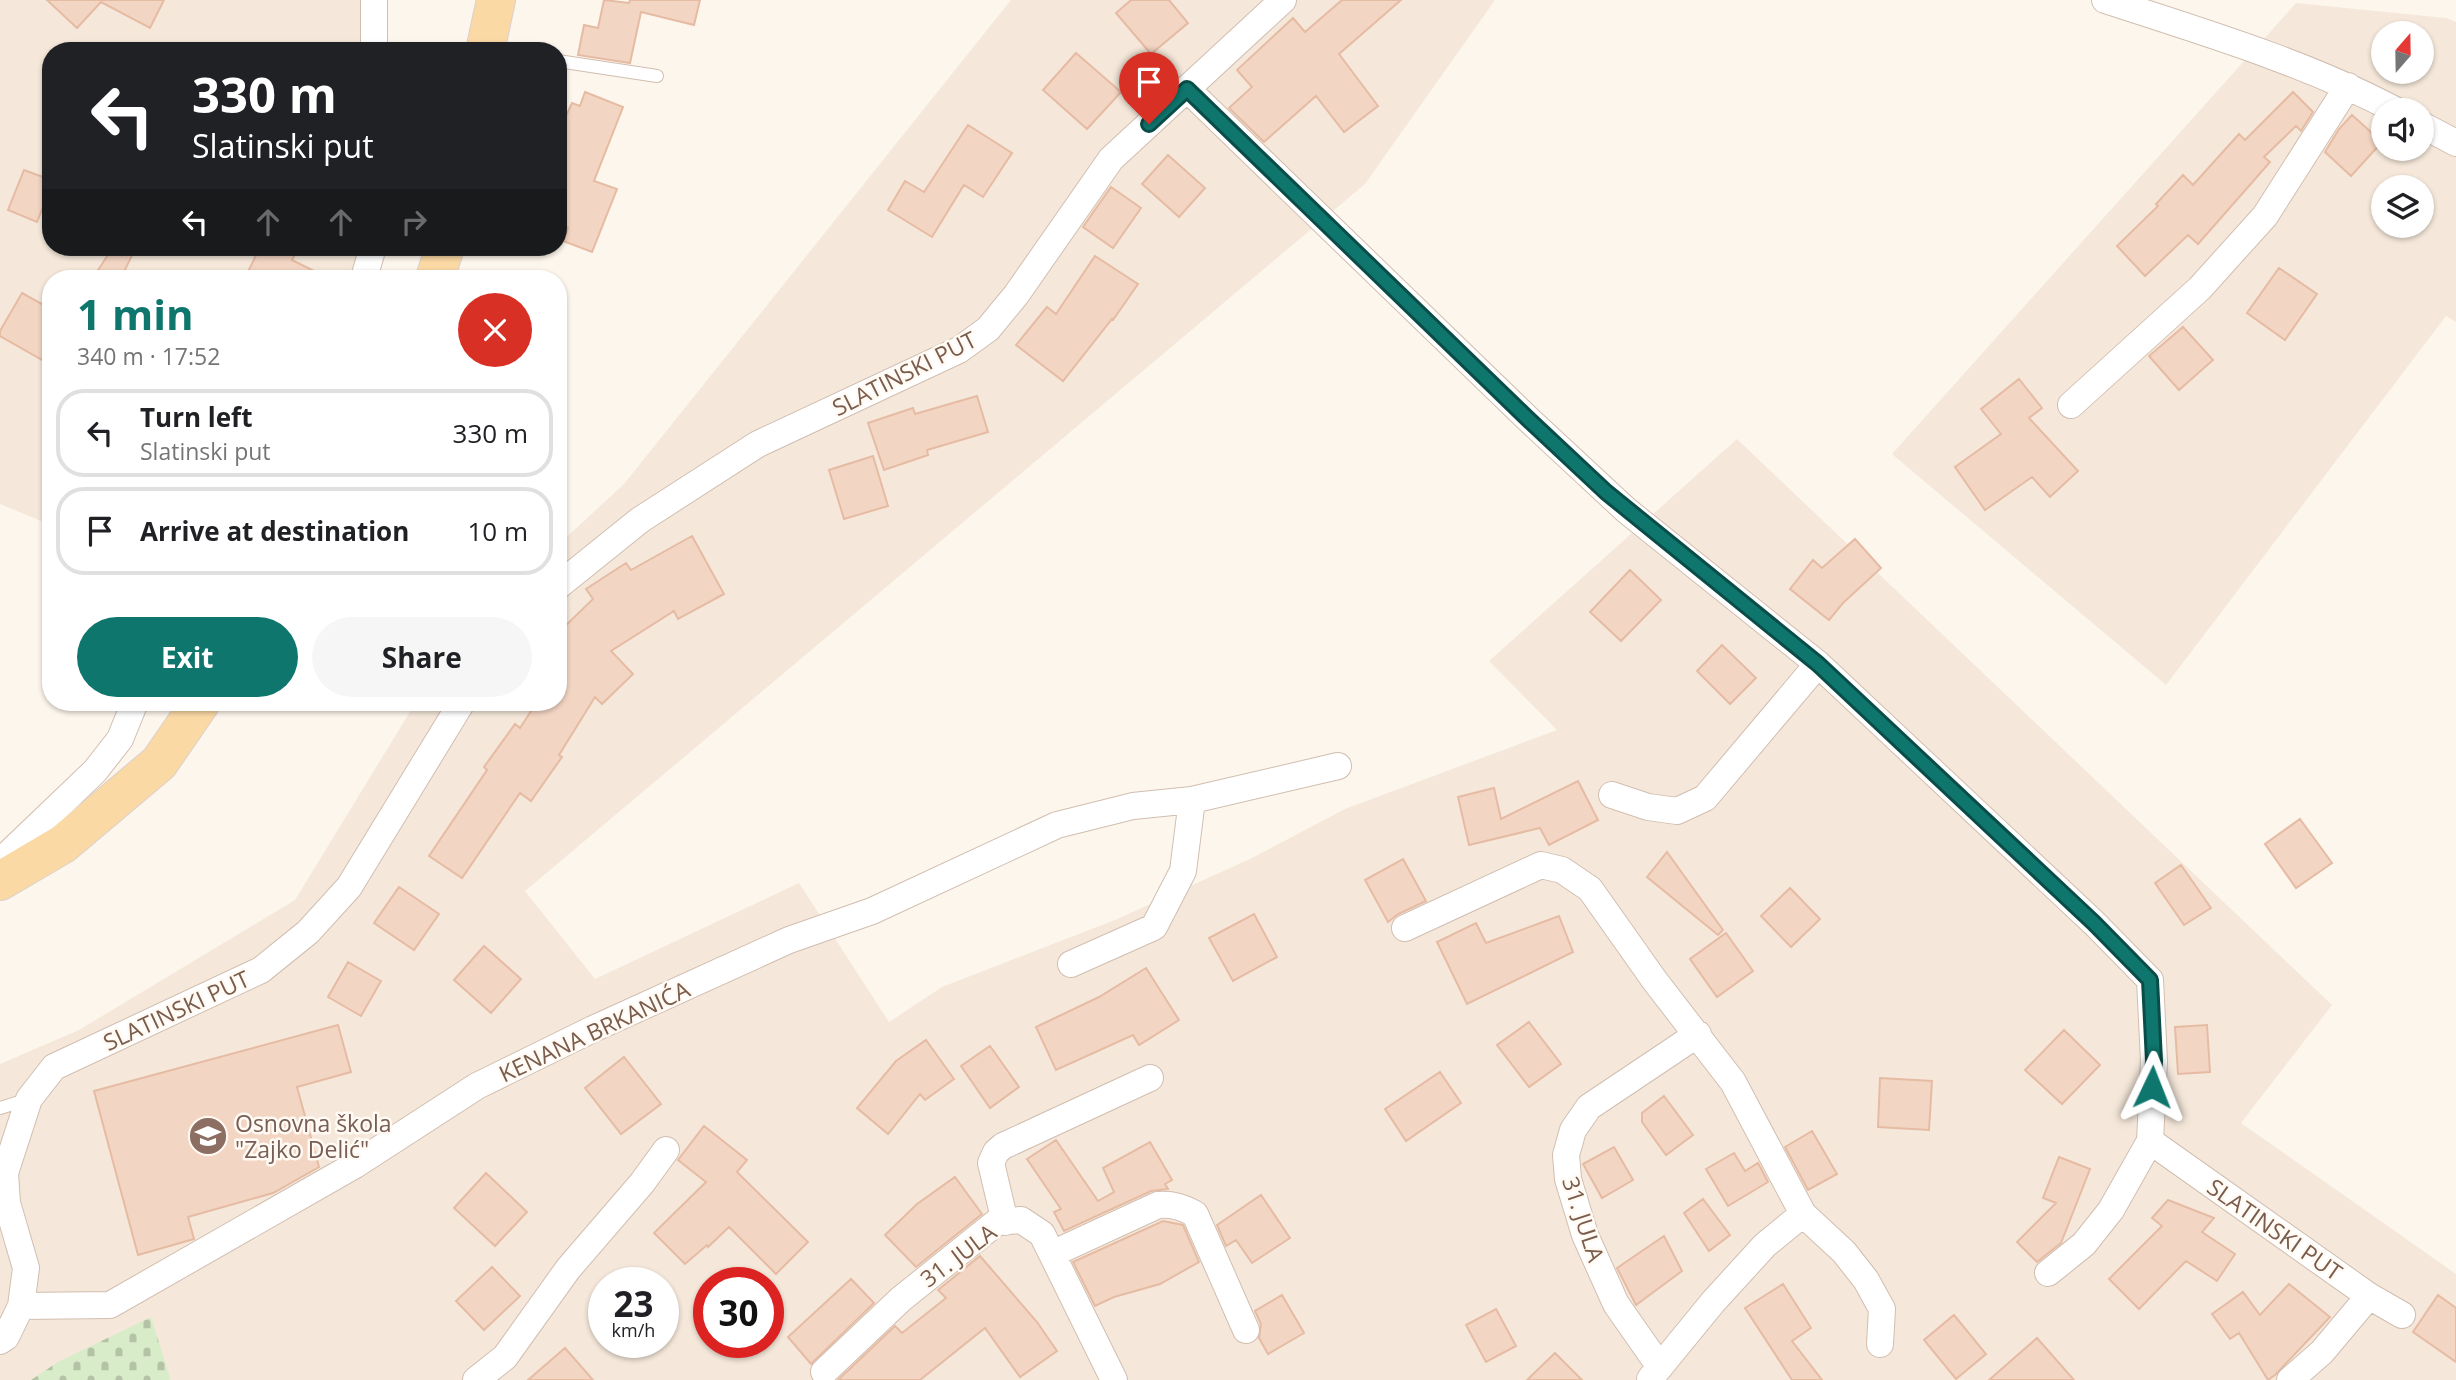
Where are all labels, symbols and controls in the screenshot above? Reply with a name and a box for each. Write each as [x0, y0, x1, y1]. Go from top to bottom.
north arrow [2371, 21, 2434, 84]
map controls [2371, 21, 2434, 238]
pin [1119, 52, 1179, 124]
text: 330 m [192, 61, 337, 127]
icon: arrive [1130, 63, 1168, 101]
icon: left [77, 70, 168, 161]
button: sound [2371, 98, 2434, 161]
text: Slatinski put [192, 124, 374, 167]
button: layers [2371, 175, 2434, 238]
icon: left [176, 203, 214, 241]
icon: ahead [249, 203, 287, 241]
icon: ahead [322, 203, 360, 241]
icon: right [395, 203, 433, 241]
text: 1 min [77, 285, 194, 342]
button: close [458, 293, 532, 367]
street label: SLATINSKI PUT [826, 323, 982, 423]
text: 340 m · 17:52 [77, 340, 220, 372]
text: Turn left [140, 399, 252, 435]
icon: left [81, 414, 119, 452]
text: 330 m [453, 415, 528, 451]
text: Slatinski put [140, 435, 271, 467]
icon: arrive [81, 512, 119, 550]
text: Arrive at destination [140, 513, 409, 549]
text: 10 m [467, 513, 528, 549]
button: Exit [77, 617, 298, 697]
button: Share [312, 617, 532, 697]
street label: SLATINSKI PUT [98, 962, 255, 1058]
street label: KENANA BRKANIĆA [493, 973, 695, 1089]
position arrow [2115, 1050, 2189, 1124]
place label: Osnovna škola "Zajko Delić" [235, 1107, 392, 1165]
school or university icon: Osnovna škola "Zajko Delić" [187, 1115, 229, 1157]
street label: SLATINSKI PUT [2201, 1171, 2349, 1288]
street label: 31. JULA [1555, 1172, 1613, 1266]
street label: 31. JULA [913, 1216, 1003, 1294]
speed limit sign: 30 [693, 1267, 784, 1358]
text: 23 [613, 1280, 654, 1327]
text: km/h [612, 1318, 655, 1342]

